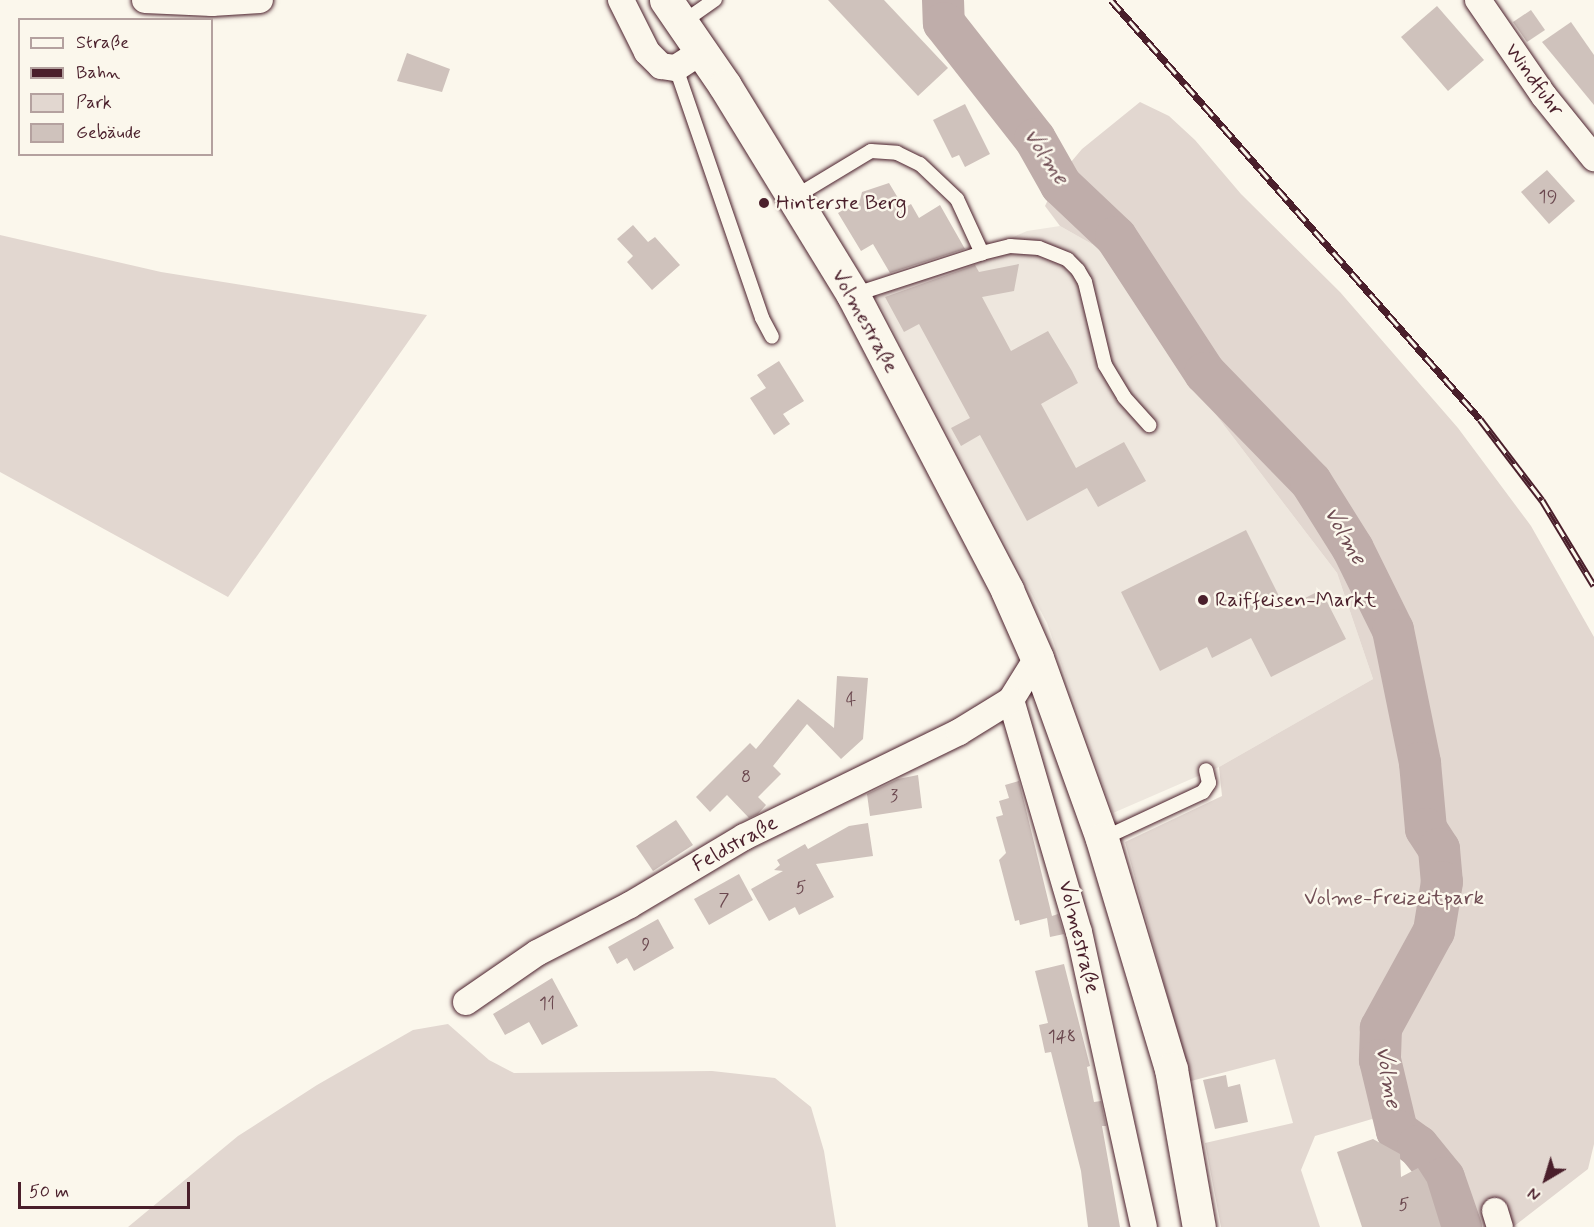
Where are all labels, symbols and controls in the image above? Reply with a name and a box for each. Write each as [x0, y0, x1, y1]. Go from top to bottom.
legend [18, 18, 213, 156]
text: Straße [76, 31, 129, 55]
street label: Windfuhr [1499, 39, 1569, 121]
text: Bahn [76, 61, 120, 85]
text: Park [76, 91, 112, 115]
text: Gebäude [76, 121, 141, 145]
water label: Volme [1017, 124, 1073, 190]
house number: 19 [1539, 186, 1557, 208]
place label: Hinterste Berg [776, 190, 908, 216]
marker: Hinterste Berg [757, 196, 771, 210]
street label: Volmestraße [826, 265, 904, 377]
water label: Volme [1317, 503, 1371, 569]
place label: Raiffeisen-Markt [1215, 587, 1376, 613]
marker: Raiffeisen-Markt [1196, 593, 1210, 607]
house number: 4 [846, 689, 856, 711]
house number: 8 [741, 766, 751, 788]
house number: 3 [890, 785, 898, 807]
street label: Feldstraße [688, 810, 782, 878]
house number: 5 [796, 877, 806, 899]
street label: Volmestraße [1053, 878, 1105, 996]
park label: Volme-Freizeitpark [1304, 885, 1484, 911]
house number: 7 [719, 889, 729, 911]
house number: 9 [642, 934, 650, 956]
house number: 11 [539, 993, 555, 1015]
house number: 148 [1048, 1026, 1076, 1048]
water label: Volme [1369, 1044, 1405, 1110]
north arrow [1516, 1149, 1576, 1209]
scale bar [21, 1170, 194, 1208]
text: 50 m [29, 1180, 69, 1204]
text: N [1524, 1182, 1545, 1205]
house number: 5 [1399, 1194, 1409, 1216]

